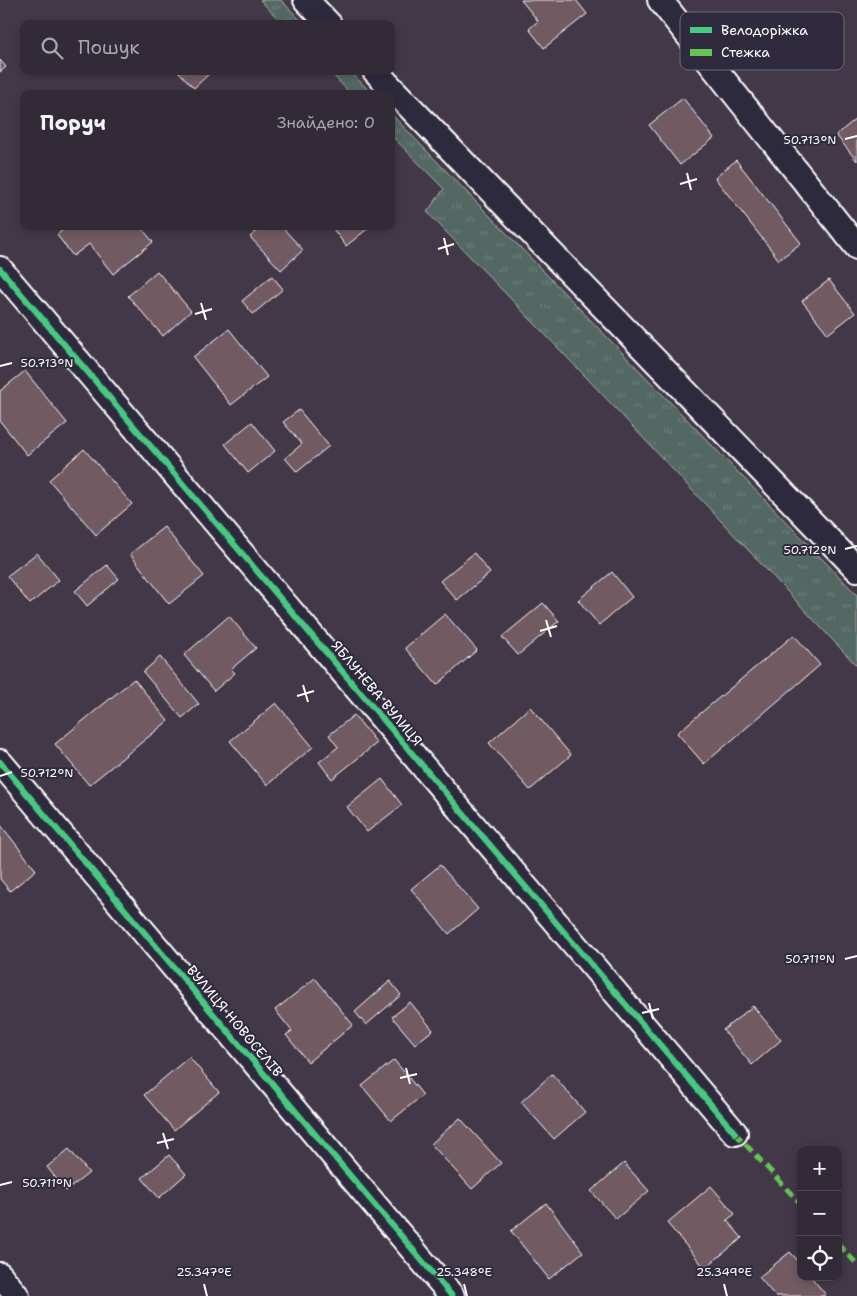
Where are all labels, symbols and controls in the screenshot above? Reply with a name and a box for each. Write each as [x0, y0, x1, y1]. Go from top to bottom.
legend [680, 12, 844, 70]
search box [20, 20, 395, 75]
text: Велодоріжка [721, 21, 808, 39]
icon: search [38, 34, 66, 62]
text: Пошук [78, 35, 140, 60]
text: Стежка [721, 43, 770, 61]
text: Поруч [40, 109, 106, 137]
text: Знайдено: 0 [277, 112, 375, 133]
text: 50.713°N [784, 132, 836, 148]
text: 50.713°N [21, 355, 73, 371]
text: 50.712°N [784, 542, 836, 558]
street label: ЯБЛУНЕВА ВУЛИЦЯ [328, 637, 426, 749]
text: 50.712°N [21, 765, 73, 781]
text: 50.711°N [785, 951, 835, 967]
street label: ВУЛИЦЯ НОВОСЕЛІВ [183, 961, 287, 1081]
map controls [797, 1146, 842, 1281]
button: + [797, 1146, 842, 1191]
text: 50.711°N [22, 1175, 72, 1191]
button: − [797, 1191, 842, 1236]
button: locate [797, 1236, 842, 1281]
text: 25.347°E [176, 1264, 232, 1280]
text: 25.348°E [436, 1264, 492, 1280]
text: 25.349°E [696, 1264, 752, 1280]

